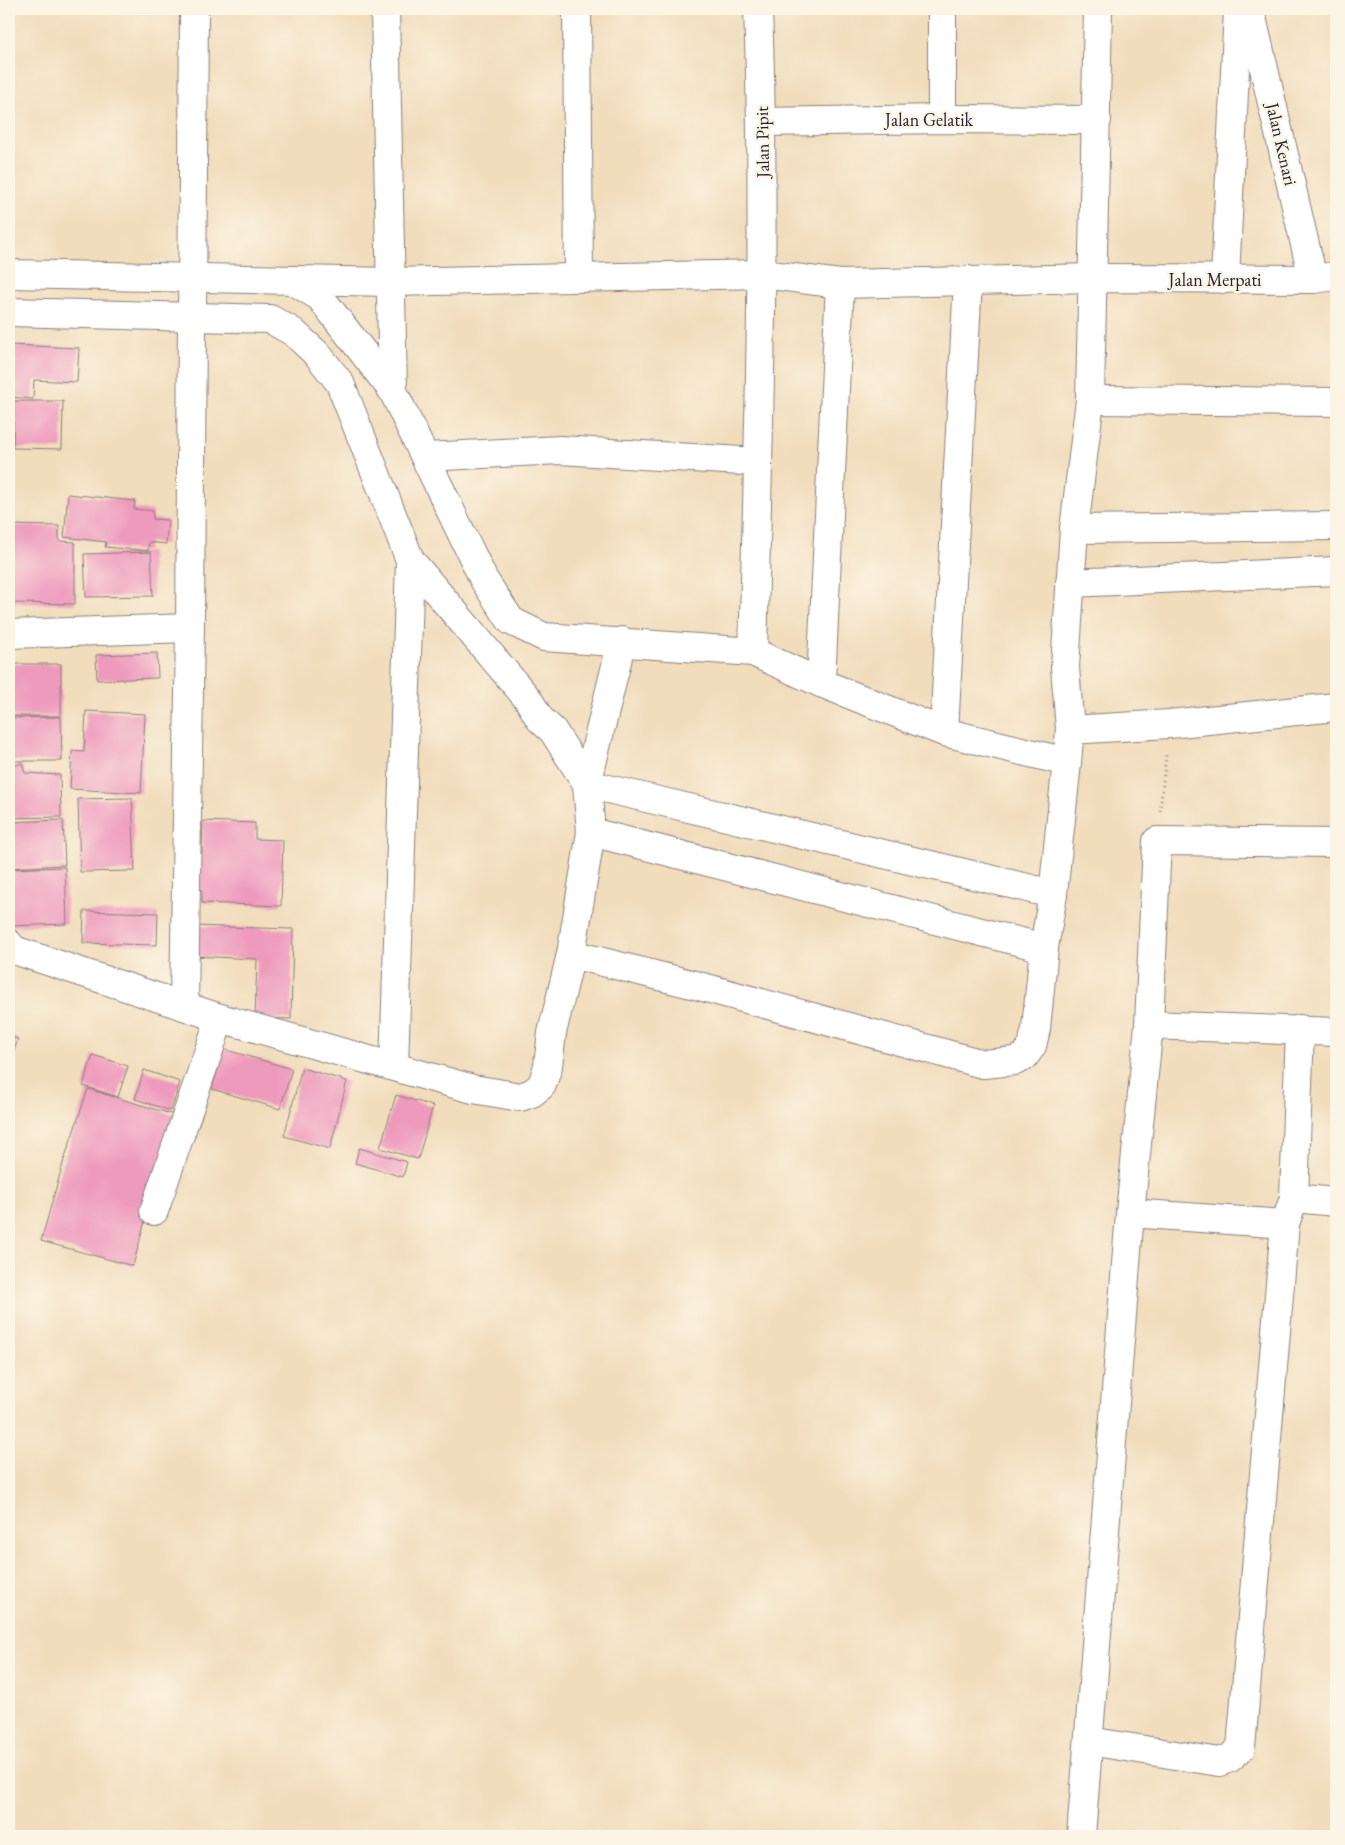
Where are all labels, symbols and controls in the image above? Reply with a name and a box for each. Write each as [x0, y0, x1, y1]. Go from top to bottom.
street label: Jalan Kenari [1261, 98, 1303, 188]
street label: Jalan Pipit [750, 106, 774, 180]
street label: Jalan Gelatik [883, 108, 974, 131]
street label: Jalan Merpati [1166, 268, 1262, 291]

